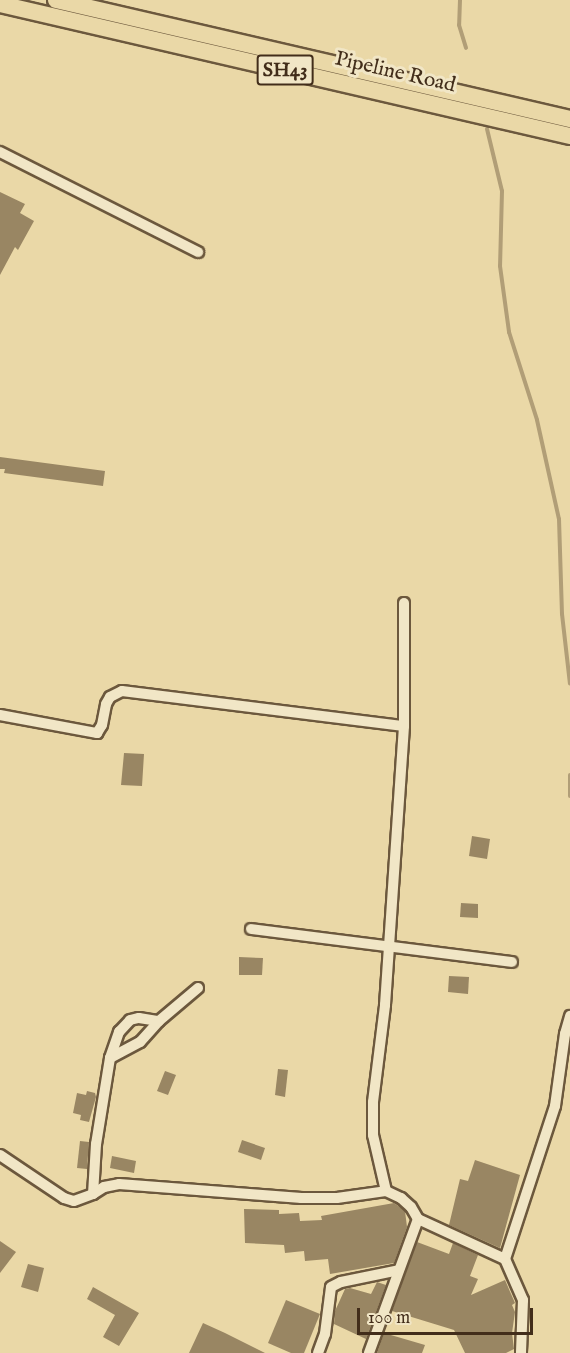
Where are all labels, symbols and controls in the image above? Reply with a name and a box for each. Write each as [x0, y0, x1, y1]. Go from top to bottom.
street label: Pipeline Road [332, 47, 458, 99]
road number: SH43 [256, 53, 314, 87]
scale bar [360, 1296, 536, 1334]
text: 100 m [368, 1307, 410, 1330]

